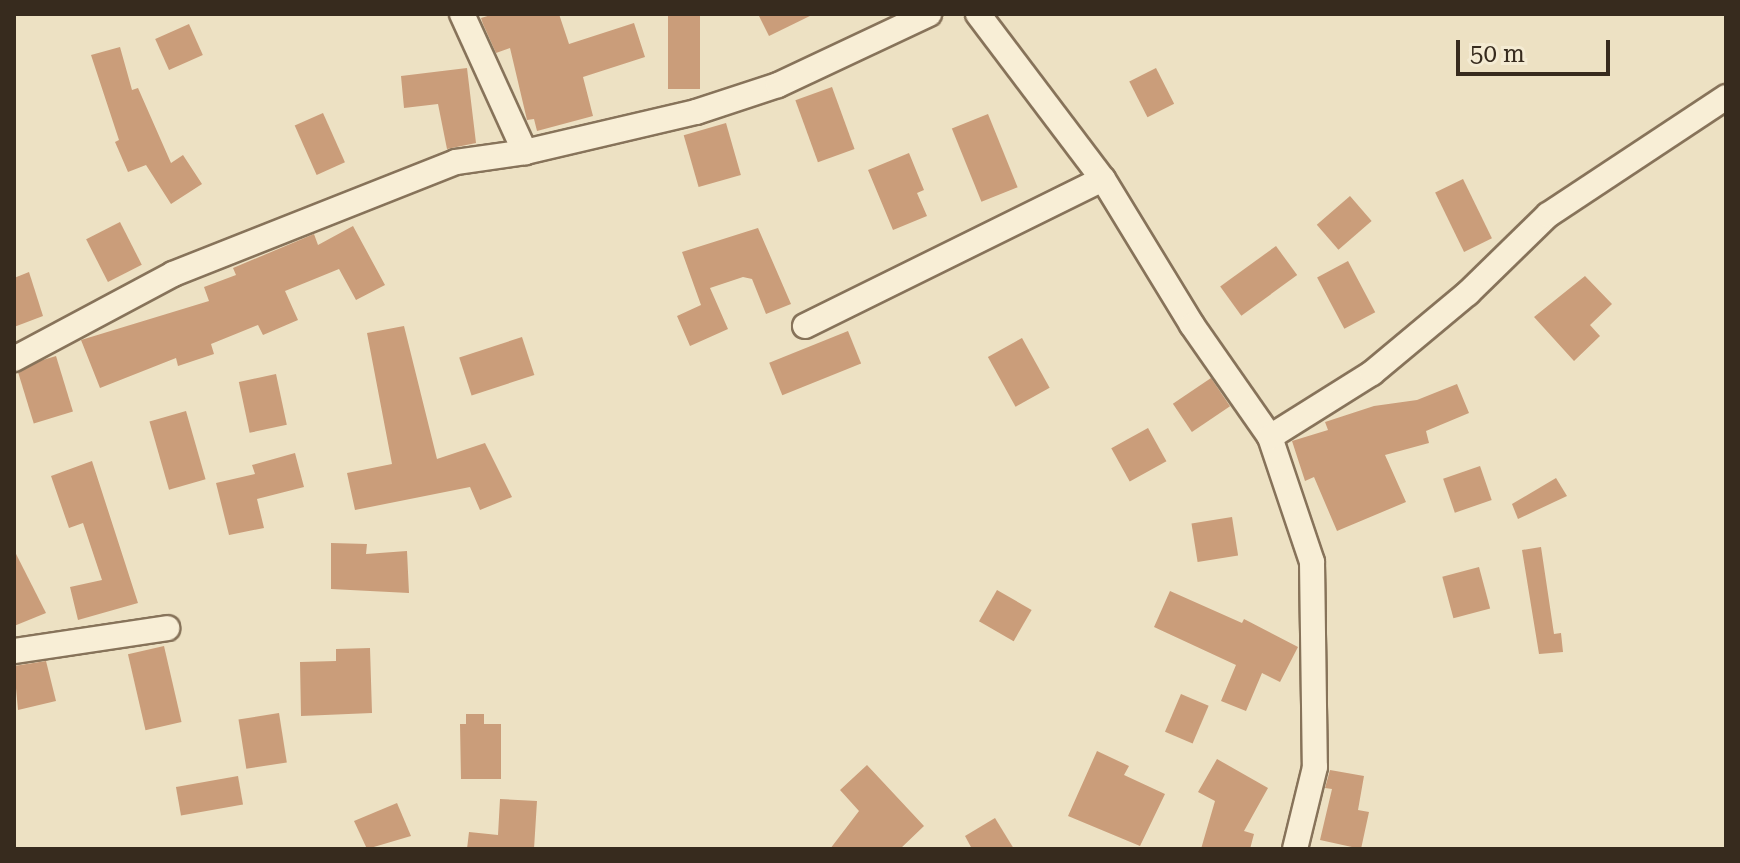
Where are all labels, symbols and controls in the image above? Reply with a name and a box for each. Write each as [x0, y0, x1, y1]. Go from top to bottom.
scale bar [1460, 24, 1614, 74]
text: 50 m [1470, 40, 1525, 68]

